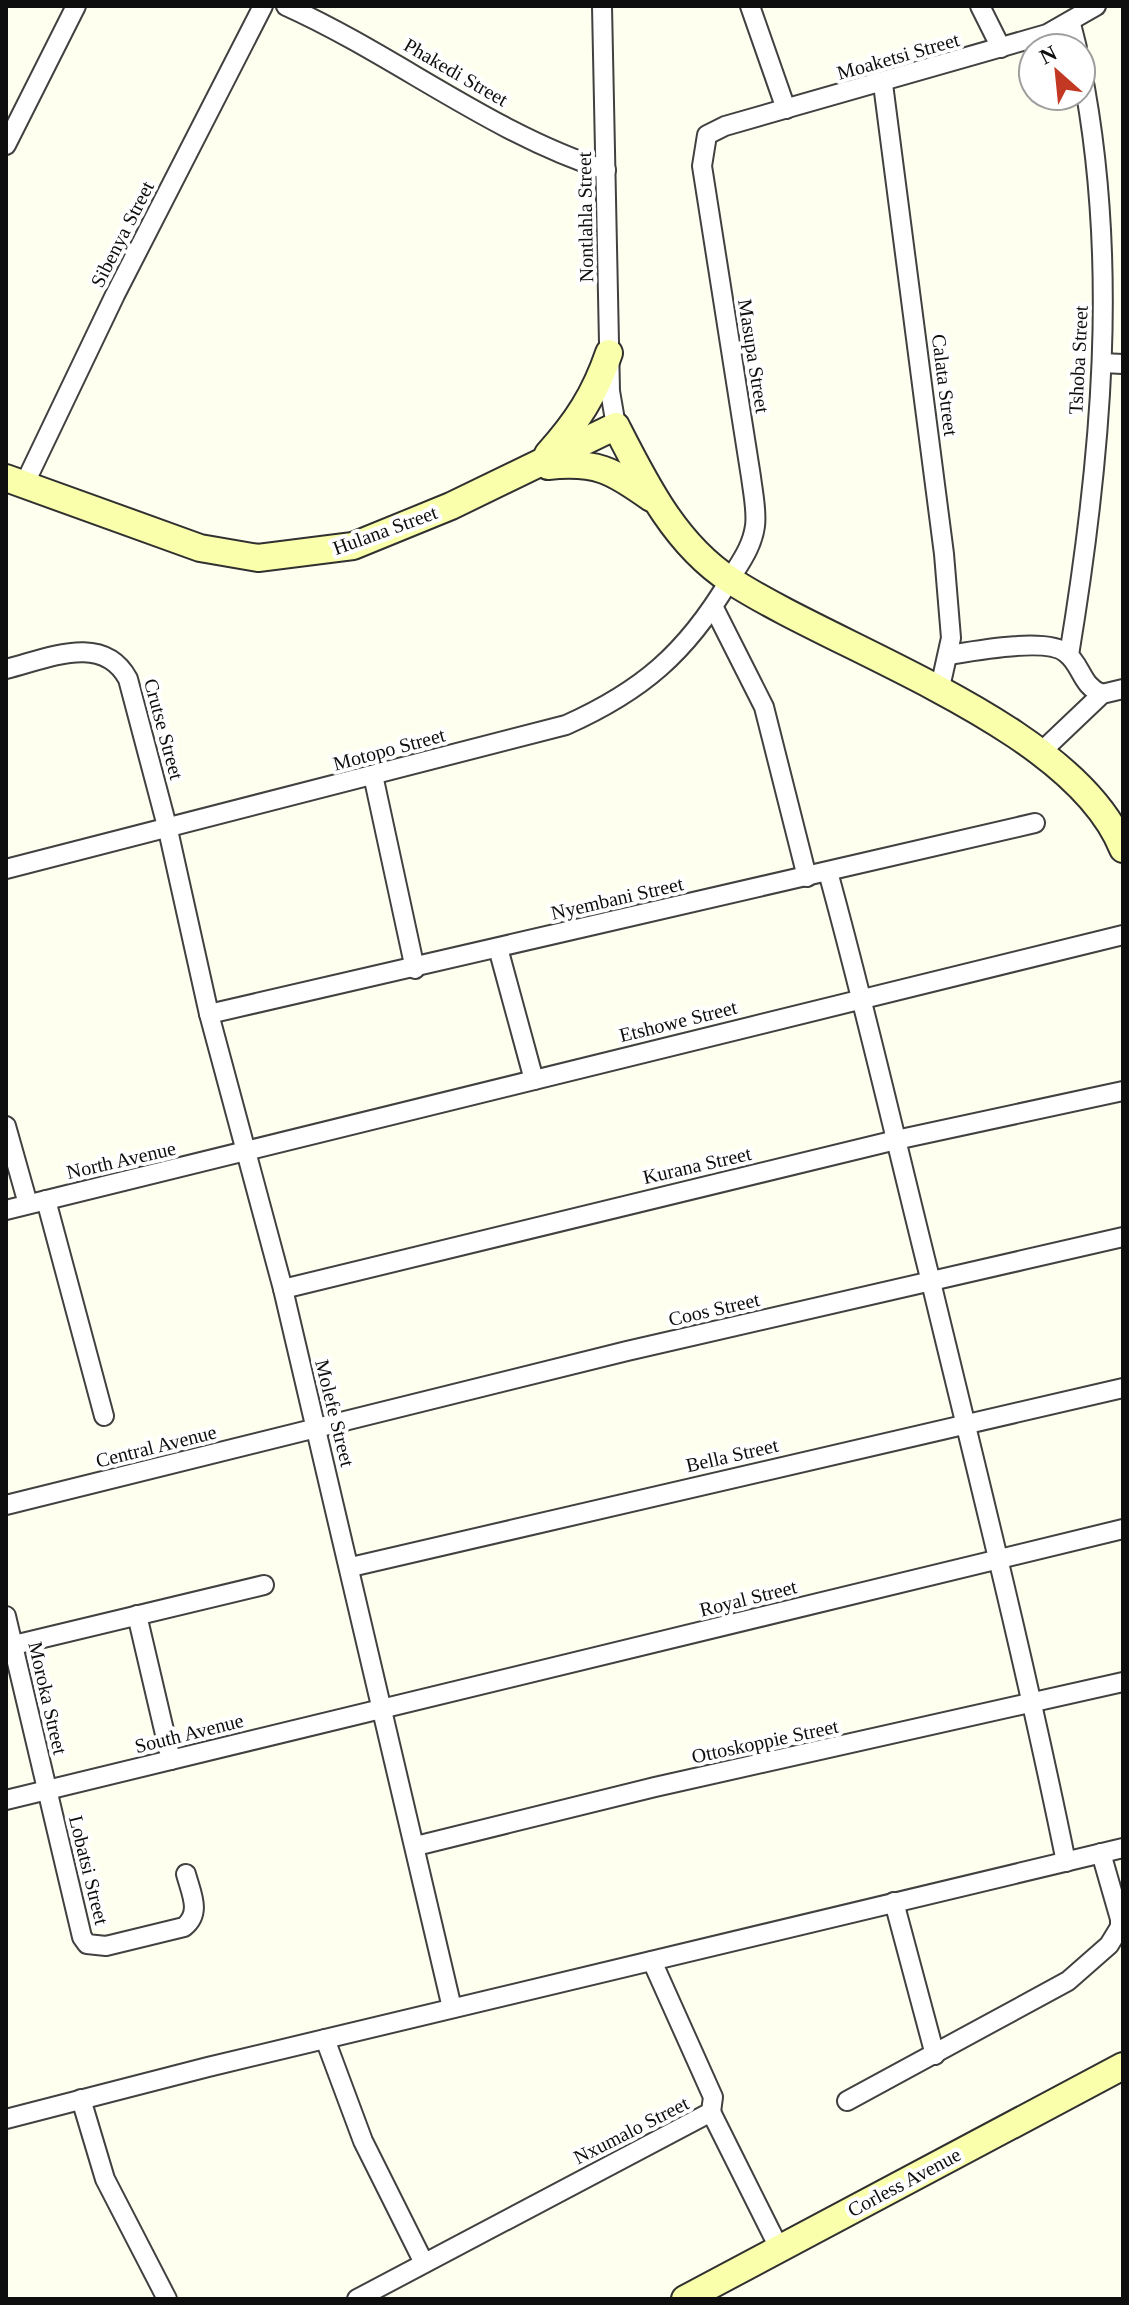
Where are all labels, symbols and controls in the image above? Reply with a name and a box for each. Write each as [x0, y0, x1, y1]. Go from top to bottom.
street label: Moaketsi Street [834, 28, 962, 84]
north arrow [1017, 32, 1097, 112]
street label: Phakedi Street [400, 33, 512, 111]
text: N [1035, 40, 1061, 69]
street label: Nontlahla Street [573, 151, 597, 282]
street label: Sibenya Street [86, 177, 159, 291]
street label: Masupa Street [733, 297, 774, 415]
street label: Tshoba Street [1064, 304, 1092, 415]
street label: Calata Street [928, 333, 962, 438]
street label: Hulana Street [330, 501, 441, 559]
street label: Crutse Street [140, 676, 188, 782]
street label: Motopo Street [331, 723, 448, 775]
street label: Nyembani Street [549, 872, 686, 925]
street label: Etshowe Street [617, 996, 740, 1046]
street label: North Avenue [64, 1137, 178, 1183]
street label: Kurana Street [641, 1142, 754, 1188]
street label: Coos Street [666, 1288, 762, 1330]
street label: Molefe Street [311, 1357, 359, 1469]
street label: Central Avenue [93, 1420, 219, 1472]
street label: Bella Street [684, 1434, 781, 1476]
street label: Royal Street [697, 1575, 800, 1622]
street label: Moroka Street [24, 1640, 72, 1757]
street label: South Avenue [132, 1709, 246, 1757]
street label: Ottoskoppie Street [690, 1715, 841, 1768]
street label: Lobatsi Street [65, 1813, 113, 1927]
street label: Nxumalo Street [570, 2091, 693, 2168]
street label: Corless Avenue [844, 2143, 964, 2221]

